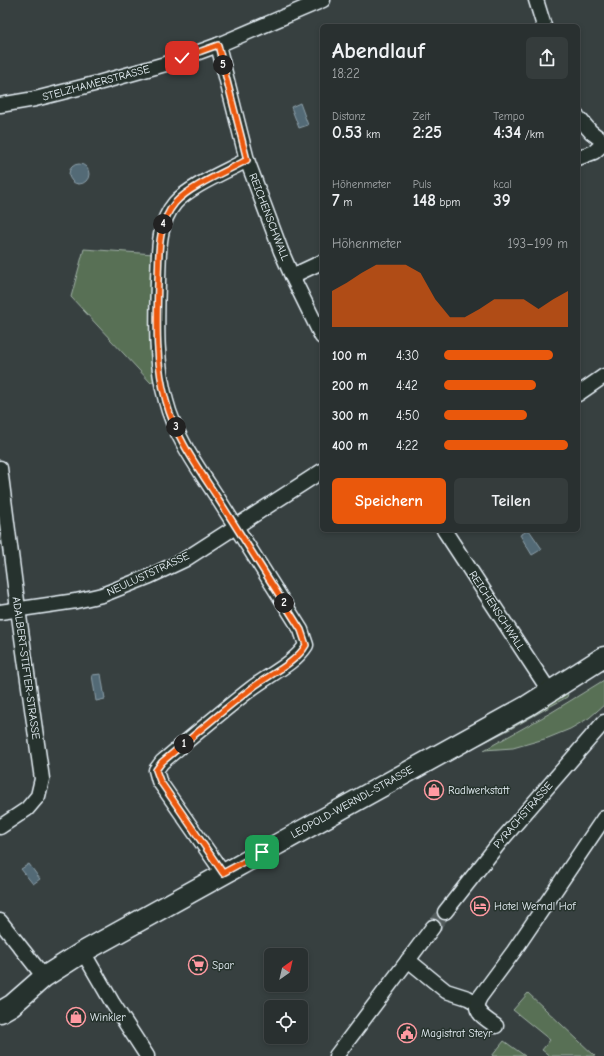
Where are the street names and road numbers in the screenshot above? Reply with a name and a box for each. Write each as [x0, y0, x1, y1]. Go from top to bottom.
street label: STELZHAMERSTRASSE [41, 62, 151, 104]
street label: REICHENSCHWALL [246, 171, 292, 263]
street label: NEULUSTSTRASSE [105, 549, 192, 599]
street label: REICHENSCHWALL [466, 569, 528, 654]
street label: ADALBERT-STIFTER-STRASSE [10, 596, 43, 741]
street label: LEOPOLD-WERNDL-STRASSE [288, 763, 416, 841]
street label: PYRACHSTRASSE [491, 779, 556, 851]

